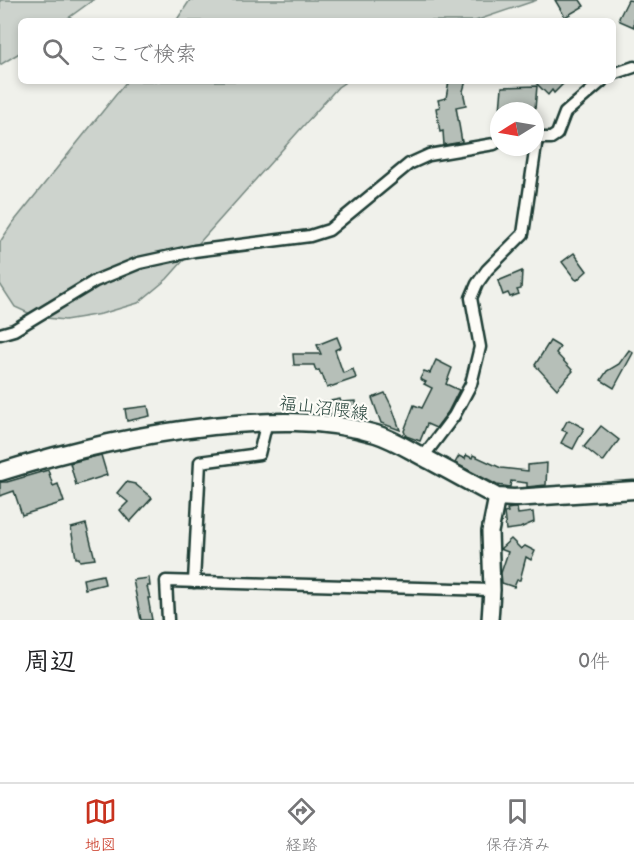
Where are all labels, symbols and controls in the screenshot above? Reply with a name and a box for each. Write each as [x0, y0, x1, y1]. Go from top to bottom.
search box [18, 18, 616, 84]
icon: search [39, 35, 72, 68]
text: ここで検索 [87, 41, 197, 68]
north arrow [490, 102, 544, 156]
street label: 福山沼隈線 [278, 393, 370, 424]
text: 周辺 [24, 647, 76, 678]
text: 0件 [578, 650, 610, 674]
tab: 地図 [84, 795, 117, 855]
tab: 経路 [285, 795, 318, 855]
tab: 保存済み [486, 795, 550, 855]

